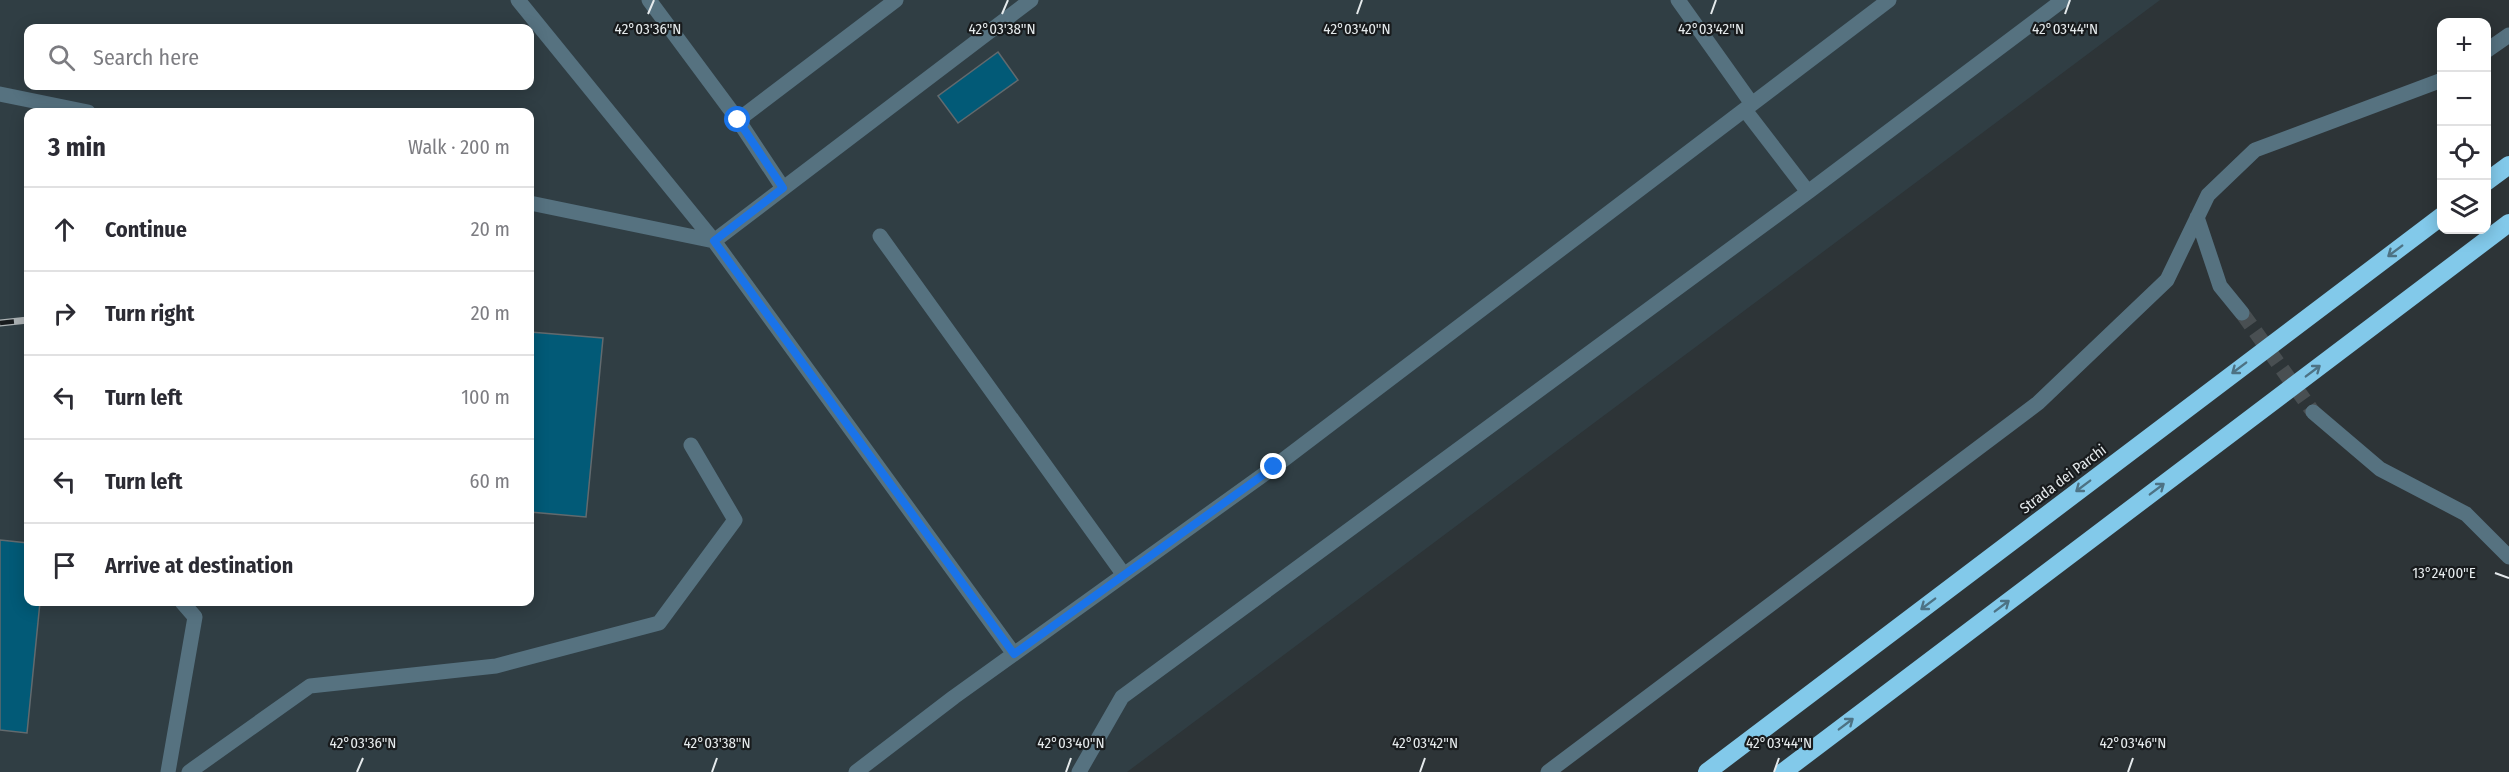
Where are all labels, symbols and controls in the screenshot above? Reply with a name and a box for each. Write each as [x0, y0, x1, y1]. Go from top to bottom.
map controls [2437, 18, 2491, 234]
button: + [2437, 18, 2491, 72]
text: 42°03'36"N [615, 20, 681, 38]
text: 42°03'38"N [969, 20, 1036, 38]
text: 42°03'40"N [1323, 20, 1391, 38]
text: 42°03'42"N [1678, 20, 1744, 38]
text: 42°03'44"N [2032, 20, 2098, 38]
search box [24, 24, 534, 90]
icon: search [45, 41, 78, 74]
text: Search here [93, 44, 199, 71]
button: − [2437, 72, 2491, 126]
route start [724, 106, 750, 132]
button: locate [2437, 126, 2491, 180]
text: 3 min [48, 132, 106, 163]
text: Walk · 200 m [408, 135, 510, 159]
button: layers [2437, 180, 2491, 234]
icon: ahead [48, 213, 81, 246]
text: Continue [105, 216, 187, 243]
text: 20 m [471, 217, 510, 241]
one-way arrow [2387, 245, 2403, 258]
icon: right [48, 297, 81, 330]
text: Turn right [105, 300, 194, 327]
text: 20 m [471, 301, 510, 325]
one-way arrow [2231, 362, 2247, 375]
one-way arrow [2305, 365, 2321, 378]
icon: left [48, 381, 81, 414]
text: Turn left [105, 384, 183, 411]
text: 100 m [461, 385, 510, 409]
street label: Strada dei Parchi [2016, 441, 2110, 517]
route end [1260, 453, 1286, 479]
icon: left [48, 465, 81, 498]
text: Turn left [105, 468, 183, 495]
text: 60 m [470, 469, 510, 493]
one-way arrow [2076, 480, 2092, 492]
one-way arrow [2149, 482, 2165, 495]
icon: arrive [48, 549, 81, 582]
text: Arrive at destination [105, 552, 293, 579]
text: 13°24'00"E [2412, 564, 2476, 582]
one-way arrow [1920, 597, 1936, 610]
one-way arrow [1993, 600, 2009, 613]
one-way arrow [1838, 718, 1854, 730]
text: 42°03'36"N [330, 734, 396, 752]
text: 42°03'38"N [684, 734, 751, 752]
text: 42°03'40"N [1037, 734, 1105, 752]
text: 42°03'42"N [1392, 734, 1458, 752]
text: 42°03'44"N [1746, 734, 1812, 752]
text: 42°03'46"N [2100, 734, 2166, 752]

